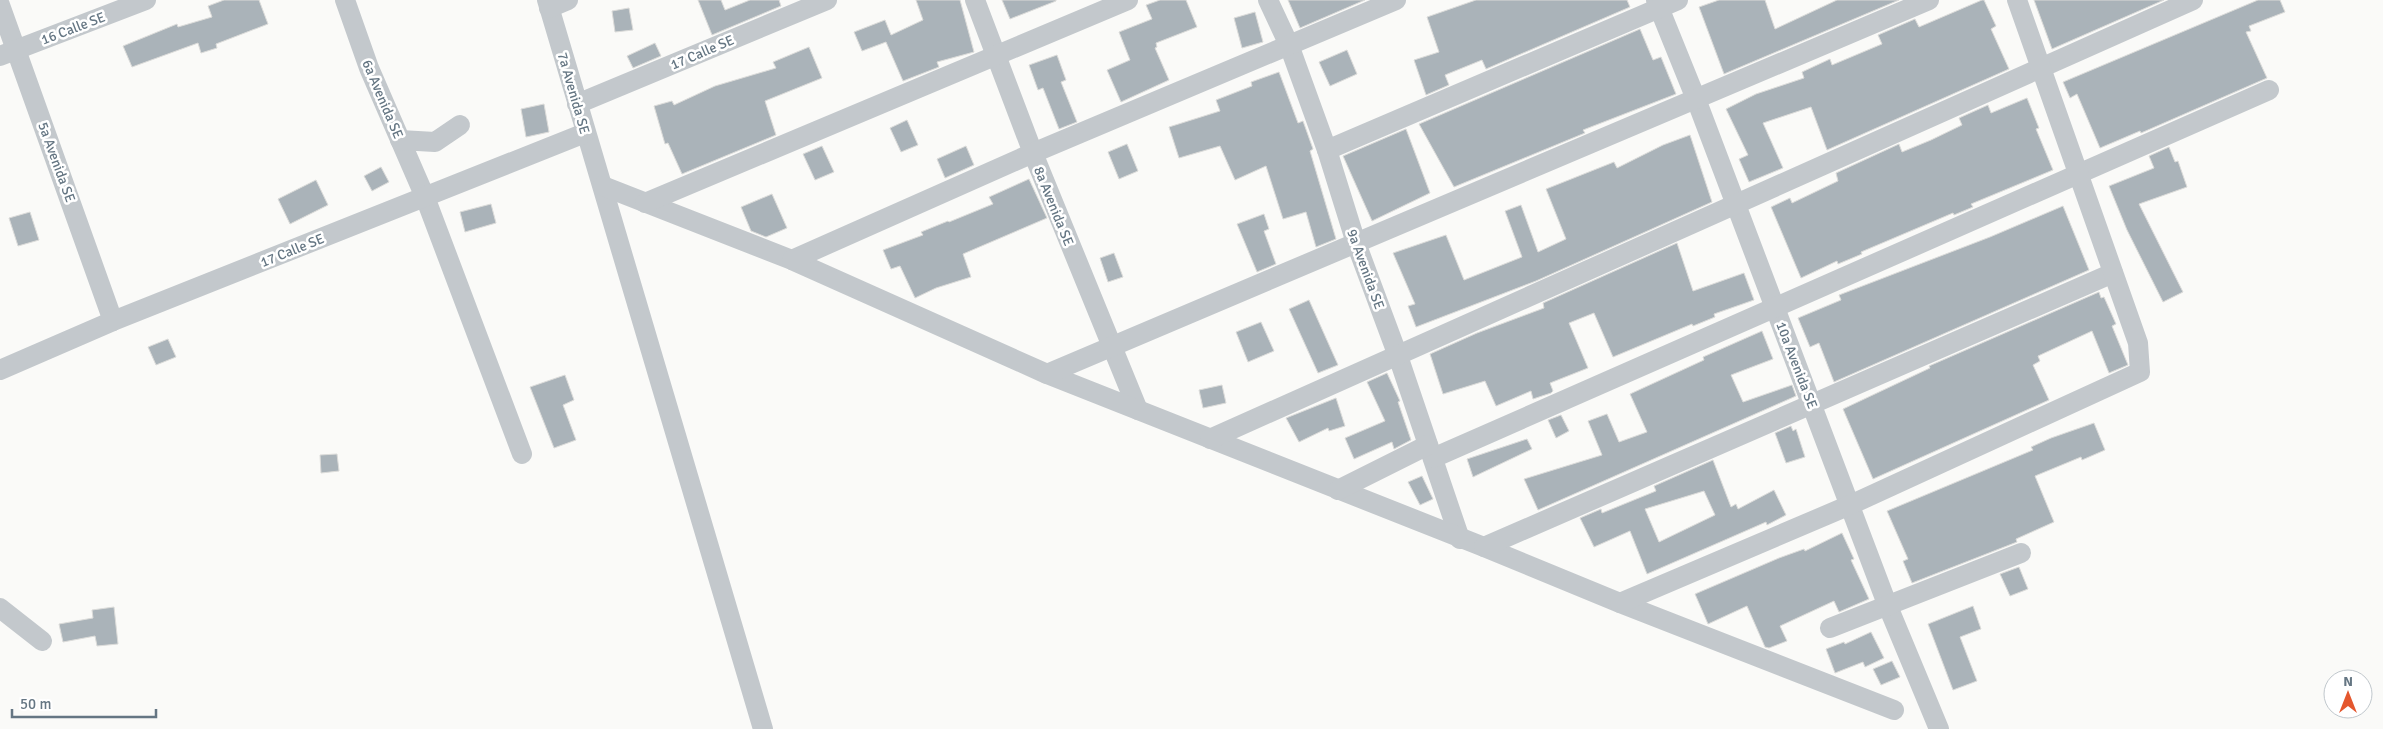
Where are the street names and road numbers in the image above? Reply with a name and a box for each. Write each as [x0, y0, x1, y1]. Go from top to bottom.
street label: 16 Calle SE [39, 8, 108, 48]
street label: 17 Calle SE [668, 31, 737, 73]
street label: 7a Avenida SE [554, 50, 593, 136]
street label: 6a Avenida SE [358, 57, 407, 141]
street label: 5a Avenida SE [34, 120, 79, 205]
street label: 8a Avenida SE [1030, 164, 1077, 248]
street label: 9a Avenida SE [1343, 227, 1388, 312]
street label: 17 Calle SE [258, 230, 327, 271]
street label: 10a Avenida SE [1772, 319, 1821, 411]

